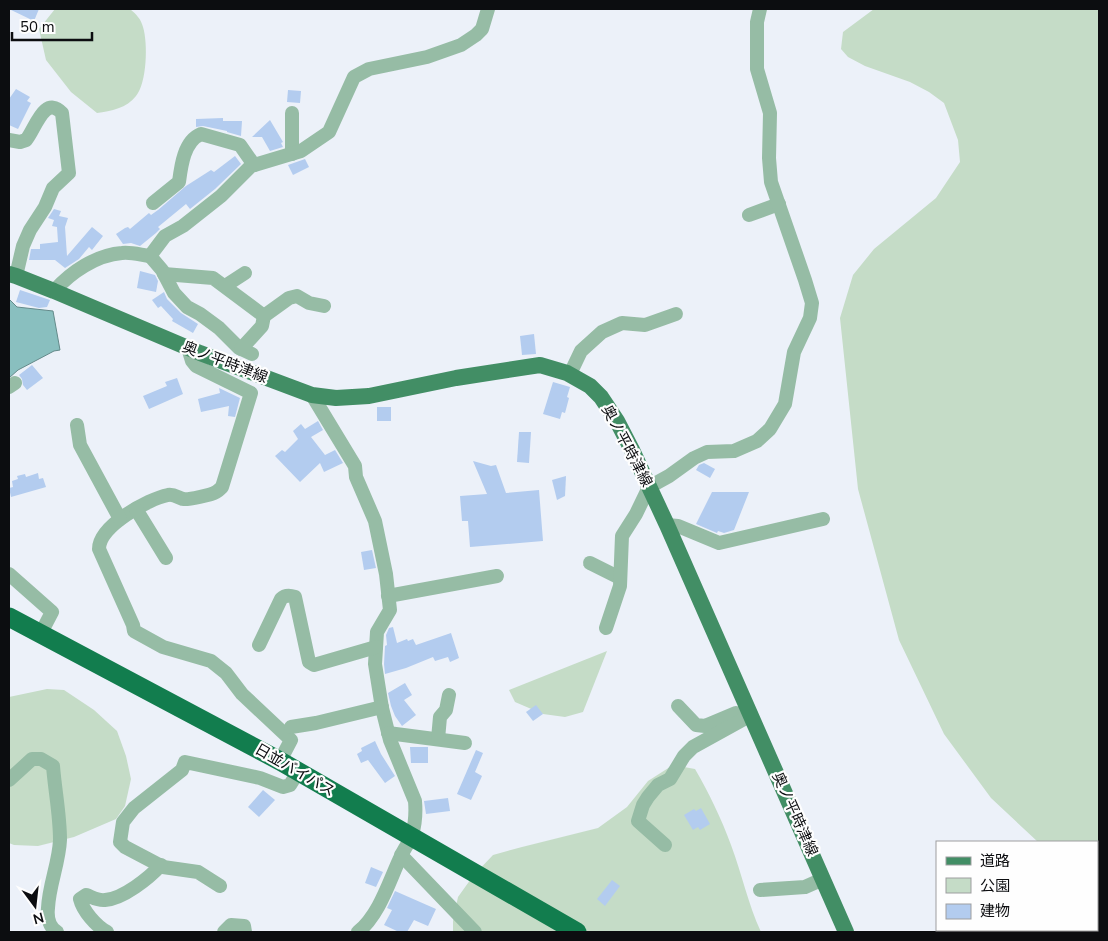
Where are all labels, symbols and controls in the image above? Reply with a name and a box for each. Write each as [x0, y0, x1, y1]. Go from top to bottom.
scale bar [12, 10, 92, 42]
text: 50 m [20, 17, 55, 37]
street label: 奥ノ平時津線 [179, 337, 271, 387]
street label: 奥ノ平時津線 [597, 402, 657, 490]
street label: 日並バイパス [251, 739, 339, 801]
street label: 奥ノ平時津線 [768, 769, 822, 859]
legend [936, 841, 1098, 931]
text: 道路 [980, 851, 1010, 871]
text: 公園 [980, 876, 1010, 896]
north arrow [10, 881, 60, 931]
text: 建物 [980, 901, 1010, 921]
text: N [31, 908, 46, 929]

